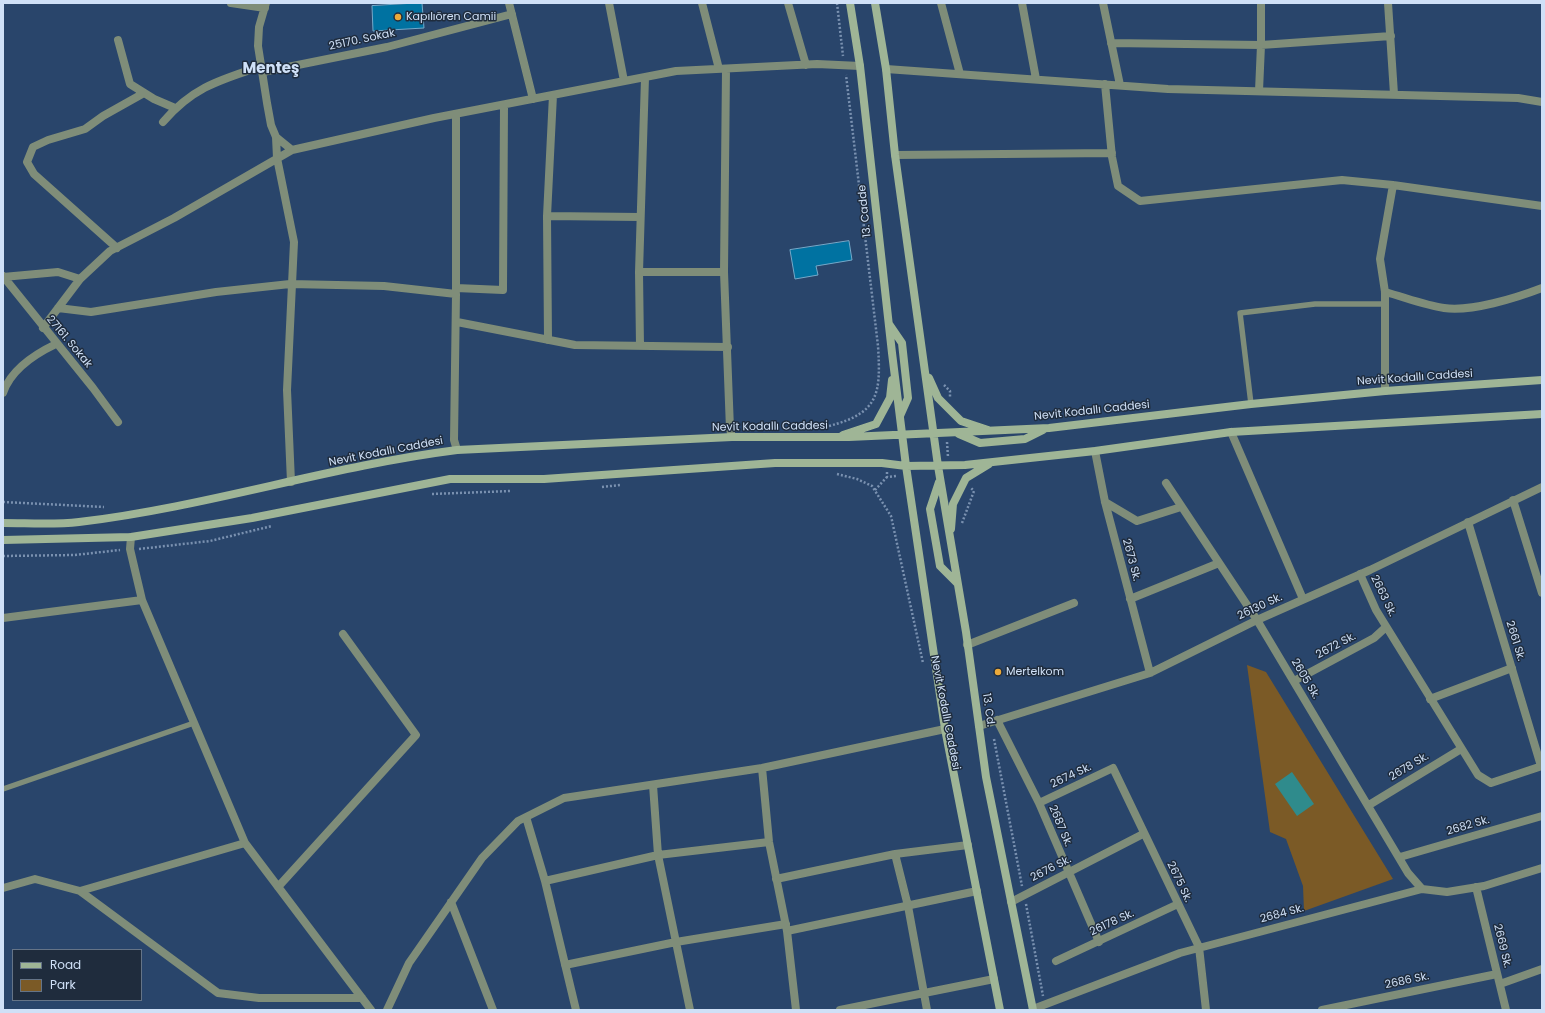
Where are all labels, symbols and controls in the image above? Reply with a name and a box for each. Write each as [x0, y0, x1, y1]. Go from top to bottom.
place label: Kapılıören Camii [406, 10, 496, 24]
marker: Kapılıören Camii [393, 12, 403, 22]
street label: 25170. Sokak [328, 27, 396, 53]
district label: Menteş [243, 60, 299, 78]
street label: 13. Cadde [856, 184, 874, 238]
street label: 27161. Sokak [43, 313, 95, 371]
street label: Nevit Kodallı Caddesi [1357, 367, 1473, 389]
street label: Nevit Kodallı Caddesi [1034, 398, 1150, 424]
street label: Nevit Kodallı Caddesi [712, 419, 828, 435]
street label: Nevit Kodallı Caddesi [328, 434, 444, 470]
street label: 2673 Sk. [1119, 537, 1143, 583]
street label: 2663 Sk. [1367, 573, 1399, 619]
street label: 26130 Sk. [1236, 591, 1284, 623]
street label: 2661 Sk. [1503, 619, 1527, 663]
street label: 2672 Sk. [1314, 630, 1358, 662]
street label: Nevit Kodallı Caddesi [927, 655, 963, 771]
street label: 2605 Sk. [1288, 657, 1322, 701]
place label: Mertelkom [1006, 665, 1064, 679]
marker: Mertelkom [993, 667, 1003, 677]
street label: 13. Cd. [979, 693, 997, 727]
street label: 2678 Sk. [1387, 750, 1431, 784]
street label: 2674 Sk. [1048, 761, 1094, 791]
street label: 2687 Sk. [1045, 803, 1075, 849]
street label: 2682 Sk. [1445, 814, 1491, 838]
street label: 2676 Sk. [1029, 853, 1073, 885]
street label: 2675 Sk. [1164, 860, 1194, 904]
street label: 2684 Sk. [1259, 902, 1305, 926]
street label: 26178 Sk. [1088, 907, 1136, 939]
street label: 2669 Sk. [1490, 923, 1514, 969]
legend [12, 949, 142, 1001]
text: Road [50, 956, 81, 973]
street label: 2686 Sk. [1384, 970, 1430, 992]
text: Park [50, 976, 76, 993]

